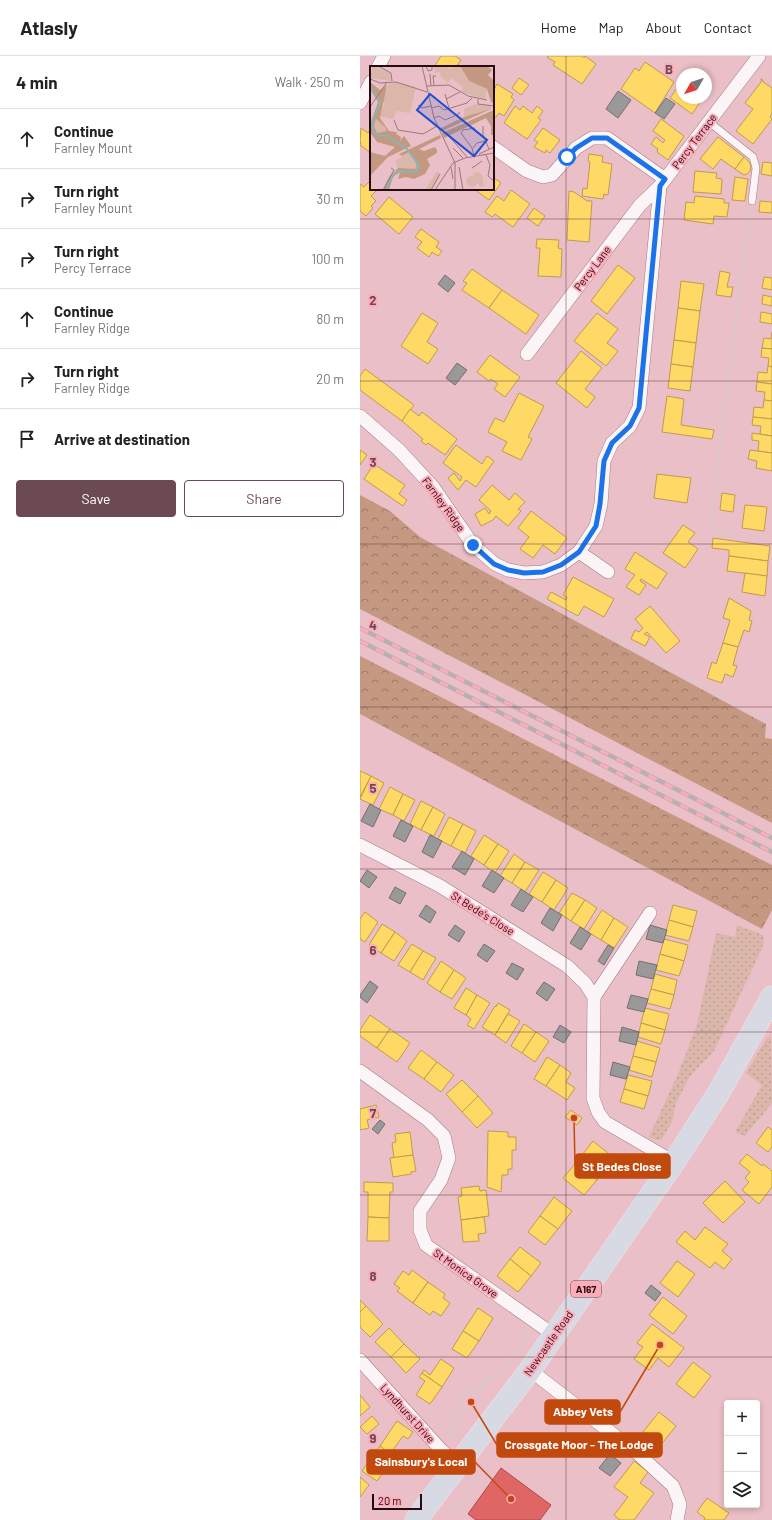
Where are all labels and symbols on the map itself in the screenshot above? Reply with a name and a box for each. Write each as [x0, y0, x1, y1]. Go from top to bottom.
text: B [665, 61, 673, 77]
inset map [370, 66, 494, 190]
north arrow [676, 68, 712, 104]
street label: Percy Terrace [669, 111, 719, 171]
route start [558, 148, 576, 166]
street label: Percy Lane [571, 243, 613, 293]
text: 2 [369, 292, 377, 308]
text: 3 [369, 454, 377, 470]
street label: Farnley Ridge [420, 474, 468, 534]
route end [464, 536, 482, 554]
text: 4 [369, 617, 377, 633]
text: 5 [369, 780, 377, 796]
street label: St Bede's Close [449, 888, 517, 938]
text: 6 [370, 942, 377, 958]
text: 7 [370, 1105, 377, 1121]
callout: St Bedes Close [575, 1154, 670, 1178]
text: St Bedes Close [582, 1159, 662, 1173]
street label: St Monica Grove [431, 1246, 501, 1300]
text: 8 [369, 1268, 377, 1284]
road number: A167 [571, 1281, 601, 1297]
street label: Newcastle Road [521, 1308, 575, 1378]
street label: Lyndhurst Drive [378, 1381, 438, 1445]
callout: Abbey Vets [545, 1400, 620, 1424]
text: Abbey Vets [553, 1404, 613, 1418]
text: 9 [370, 1430, 377, 1446]
callout: Crossgate Moor - The Lodge [497, 1433, 662, 1457]
text: Crossgate Moor - The Lodge [504, 1437, 654, 1451]
callout: Sainsbury's Local [367, 1450, 475, 1474]
text: Sainsbury's Local [375, 1454, 467, 1468]
scale bar [372, 1492, 422, 1511]

